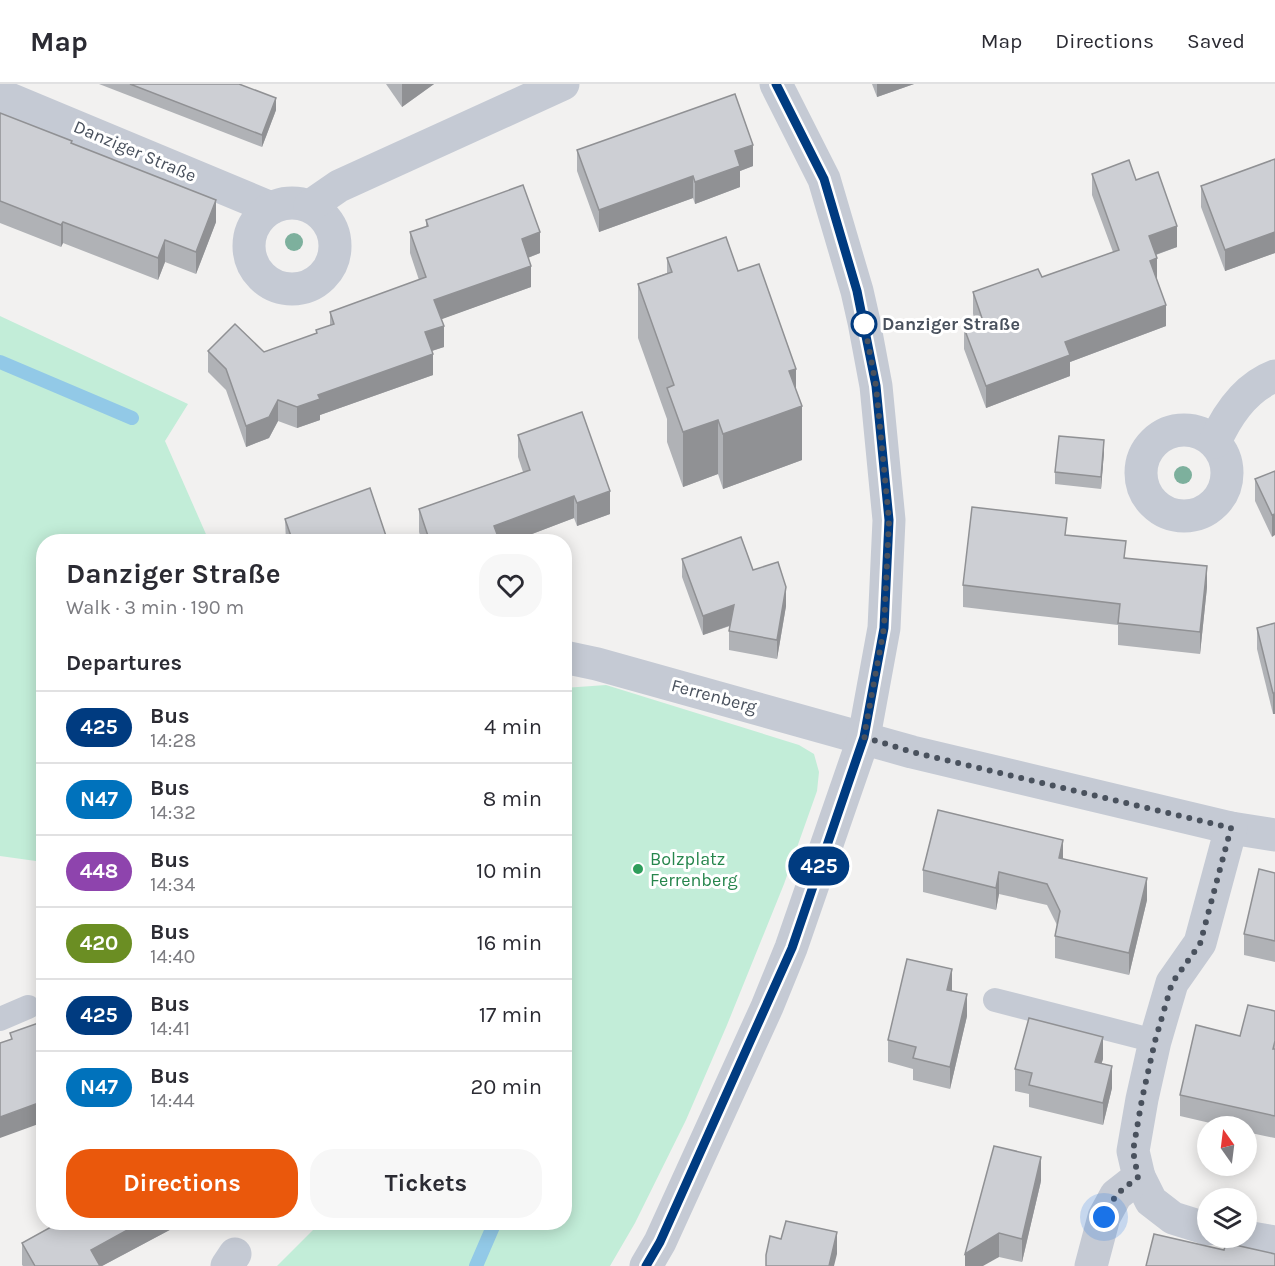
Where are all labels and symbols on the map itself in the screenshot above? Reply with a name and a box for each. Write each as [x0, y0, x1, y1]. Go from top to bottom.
street label: Danziger Straße [70, 115, 200, 187]
marker: Danziger Straße [851, 311, 877, 337]
place label: Danziger Straße [882, 313, 1020, 335]
street label: Ferrenberg [669, 674, 759, 718]
line badge: 425 [784, 846, 854, 886]
place label: Bolzplatz Ferrenberg [650, 848, 738, 891]
marker: Bolzplatz Ferrenberg [631, 862, 645, 876]
north arrow [1197, 1116, 1257, 1176]
your location [1089, 1202, 1119, 1232]

